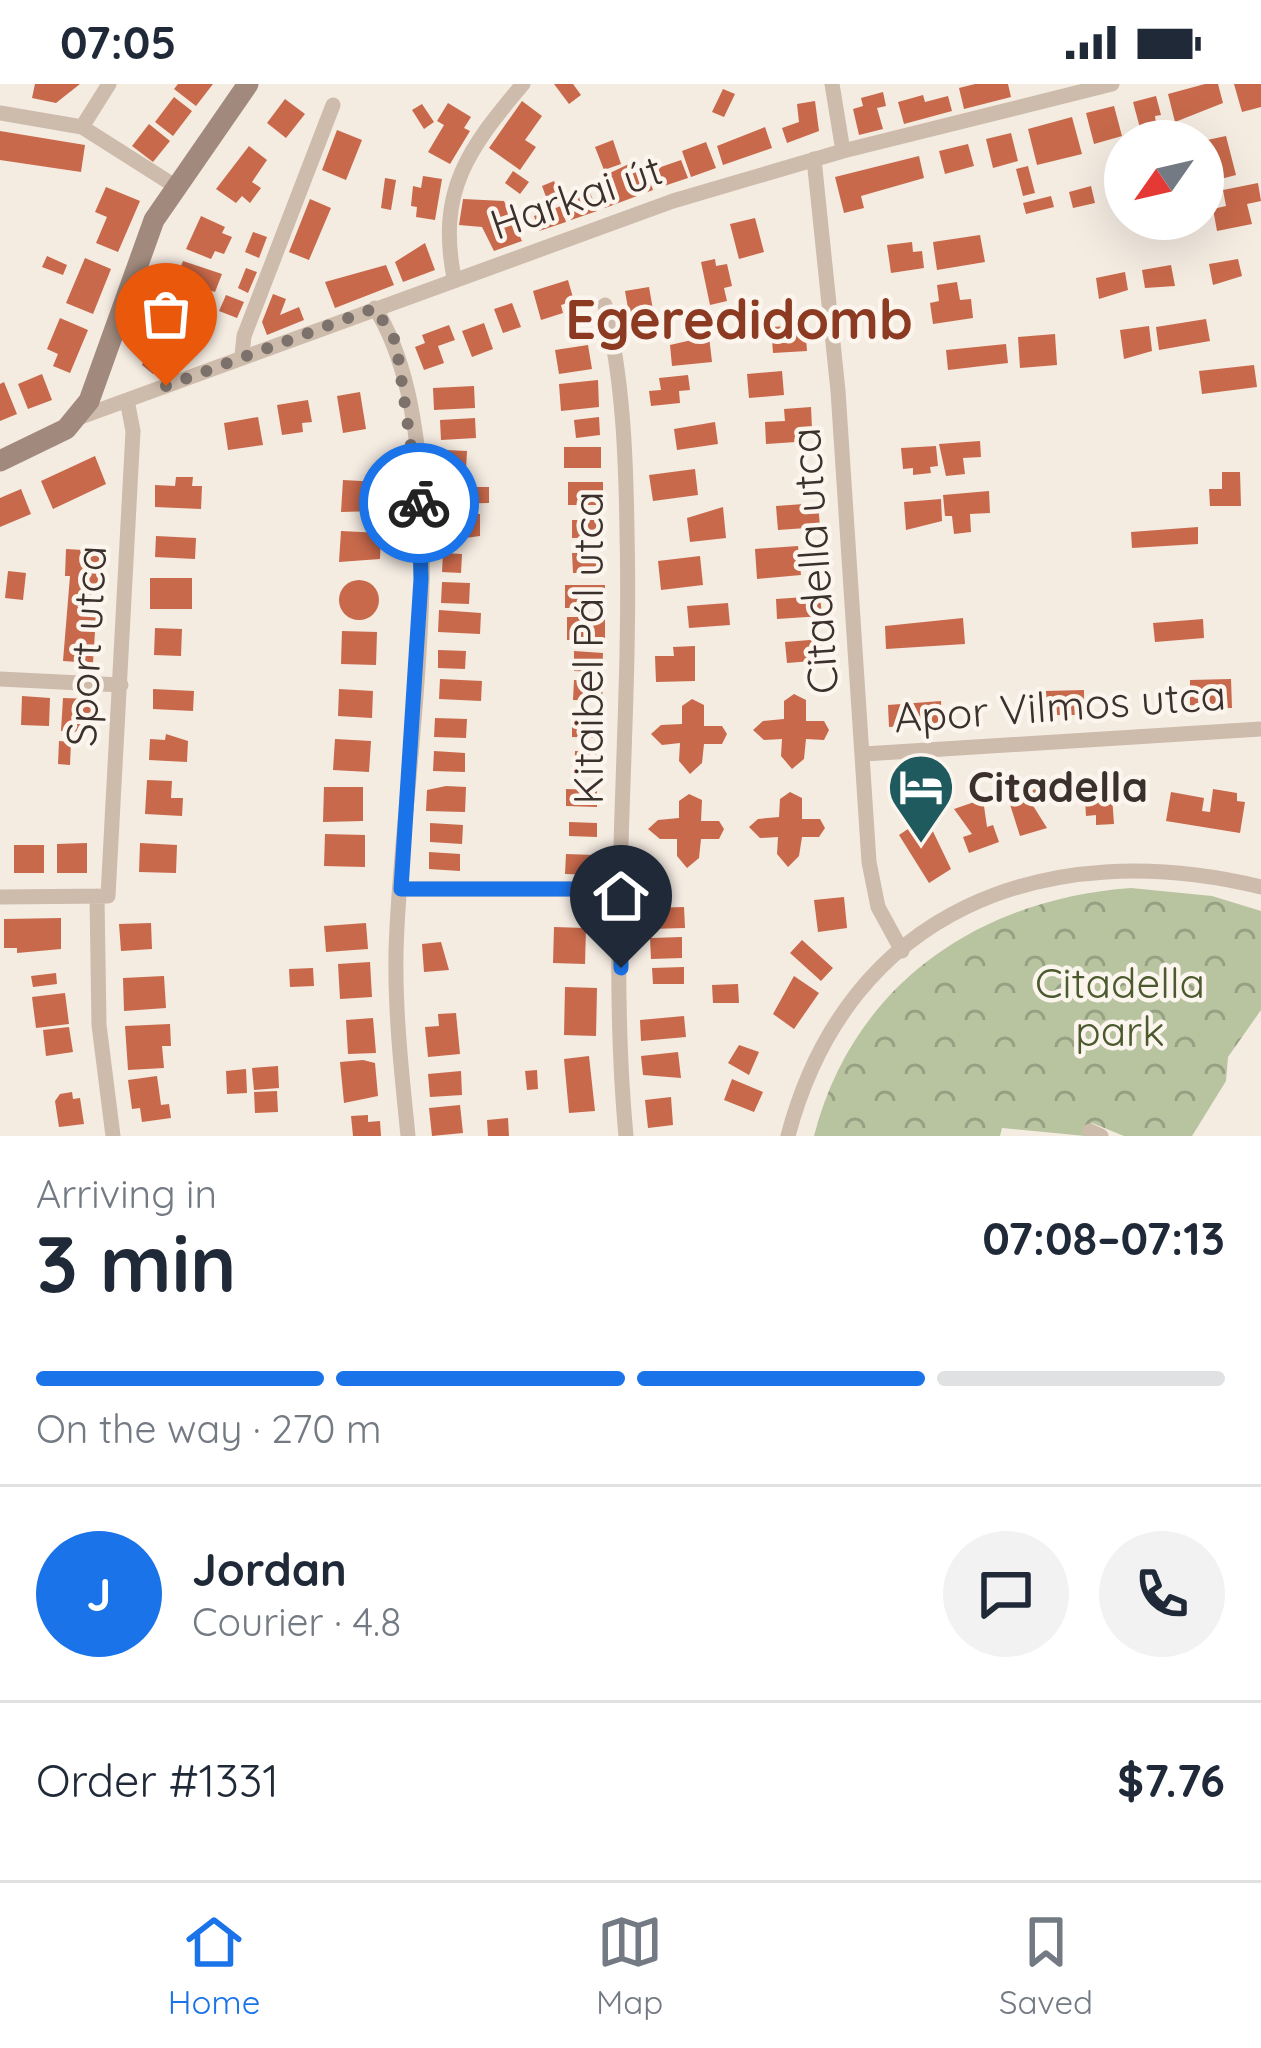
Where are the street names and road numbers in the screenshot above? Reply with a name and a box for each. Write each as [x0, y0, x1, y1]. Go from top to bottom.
street label: Harkai út [483, 142, 669, 251]
street label: Citadella utca [778, 426, 849, 696]
street label: Kitaibel Pál utca [561, 492, 614, 804]
street label: Sport utca [54, 544, 117, 748]
street label: Apor Vilmos utca [892, 667, 1228, 744]

